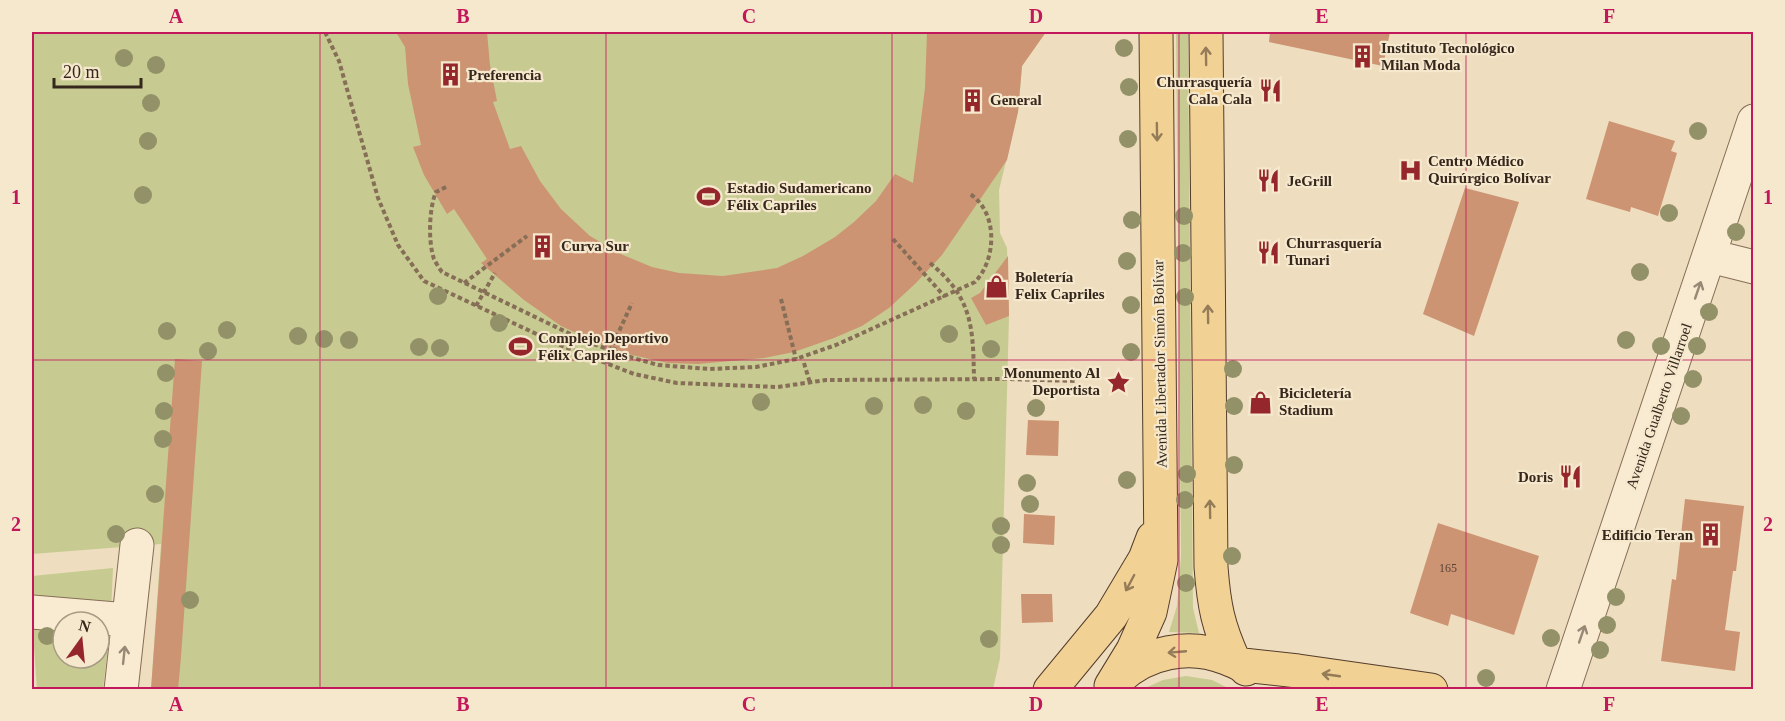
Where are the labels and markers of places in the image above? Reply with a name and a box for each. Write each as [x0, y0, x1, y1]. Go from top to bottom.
place label: Instituto Tecnológico Milan Moda [1381, 40, 1515, 73]
building icon: Instituto Tecnológico Milan Moda [1350, 44, 1376, 70]
building icon: Preferencia [437, 62, 463, 88]
place label: Preferencia [468, 67, 542, 83]
place label: Churrasquería Cala Cala [1156, 74, 1253, 107]
restaurant icon: Churrasquería Cala Cala [1257, 78, 1283, 104]
building icon: General [959, 87, 985, 113]
place label: General [990, 92, 1042, 108]
place label: Centro Médico Quirúrgico Bolívar [1428, 153, 1551, 186]
hospital icon: Centro Médico Quirúrgico Bolívar [1397, 157, 1423, 183]
restaurant icon: JeGrill [1256, 168, 1282, 194]
place label: JeGrill [1287, 173, 1332, 189]
place label: Estadio Sudamericano Félix Capriles [727, 180, 872, 213]
sports icon: Estadio Sudamericano Félix Capriles [696, 184, 722, 210]
building icon: Curva Sur [530, 233, 556, 259]
place label: Churrasquería Tunari [1286, 235, 1382, 268]
place label: Curva Sur [561, 238, 629, 254]
restaurant icon: Churrasquería Tunari [1255, 239, 1281, 265]
place label: Boletería Felix Capriles [1015, 269, 1105, 302]
shop icon: Boletería Felix Capriles [984, 273, 1010, 299]
place label: Complejo Deportivo Félix Capriles [538, 330, 668, 363]
sports icon: Complejo Deportivo Félix Capriles [507, 334, 533, 360]
place label: Monumento Al Deportista [1004, 365, 1100, 398]
place icon: Monumento Al Deportista [1105, 369, 1131, 395]
place label: Bicicletería Stadium [1279, 385, 1352, 418]
shop icon: Bicicletería Stadium [1248, 389, 1274, 415]
restaurant icon: Doris [1558, 464, 1584, 490]
place label: Doris [1518, 469, 1553, 485]
building icon: Edificio Teran [1698, 522, 1724, 548]
place label: Edificio Teran [1602, 527, 1694, 543]

